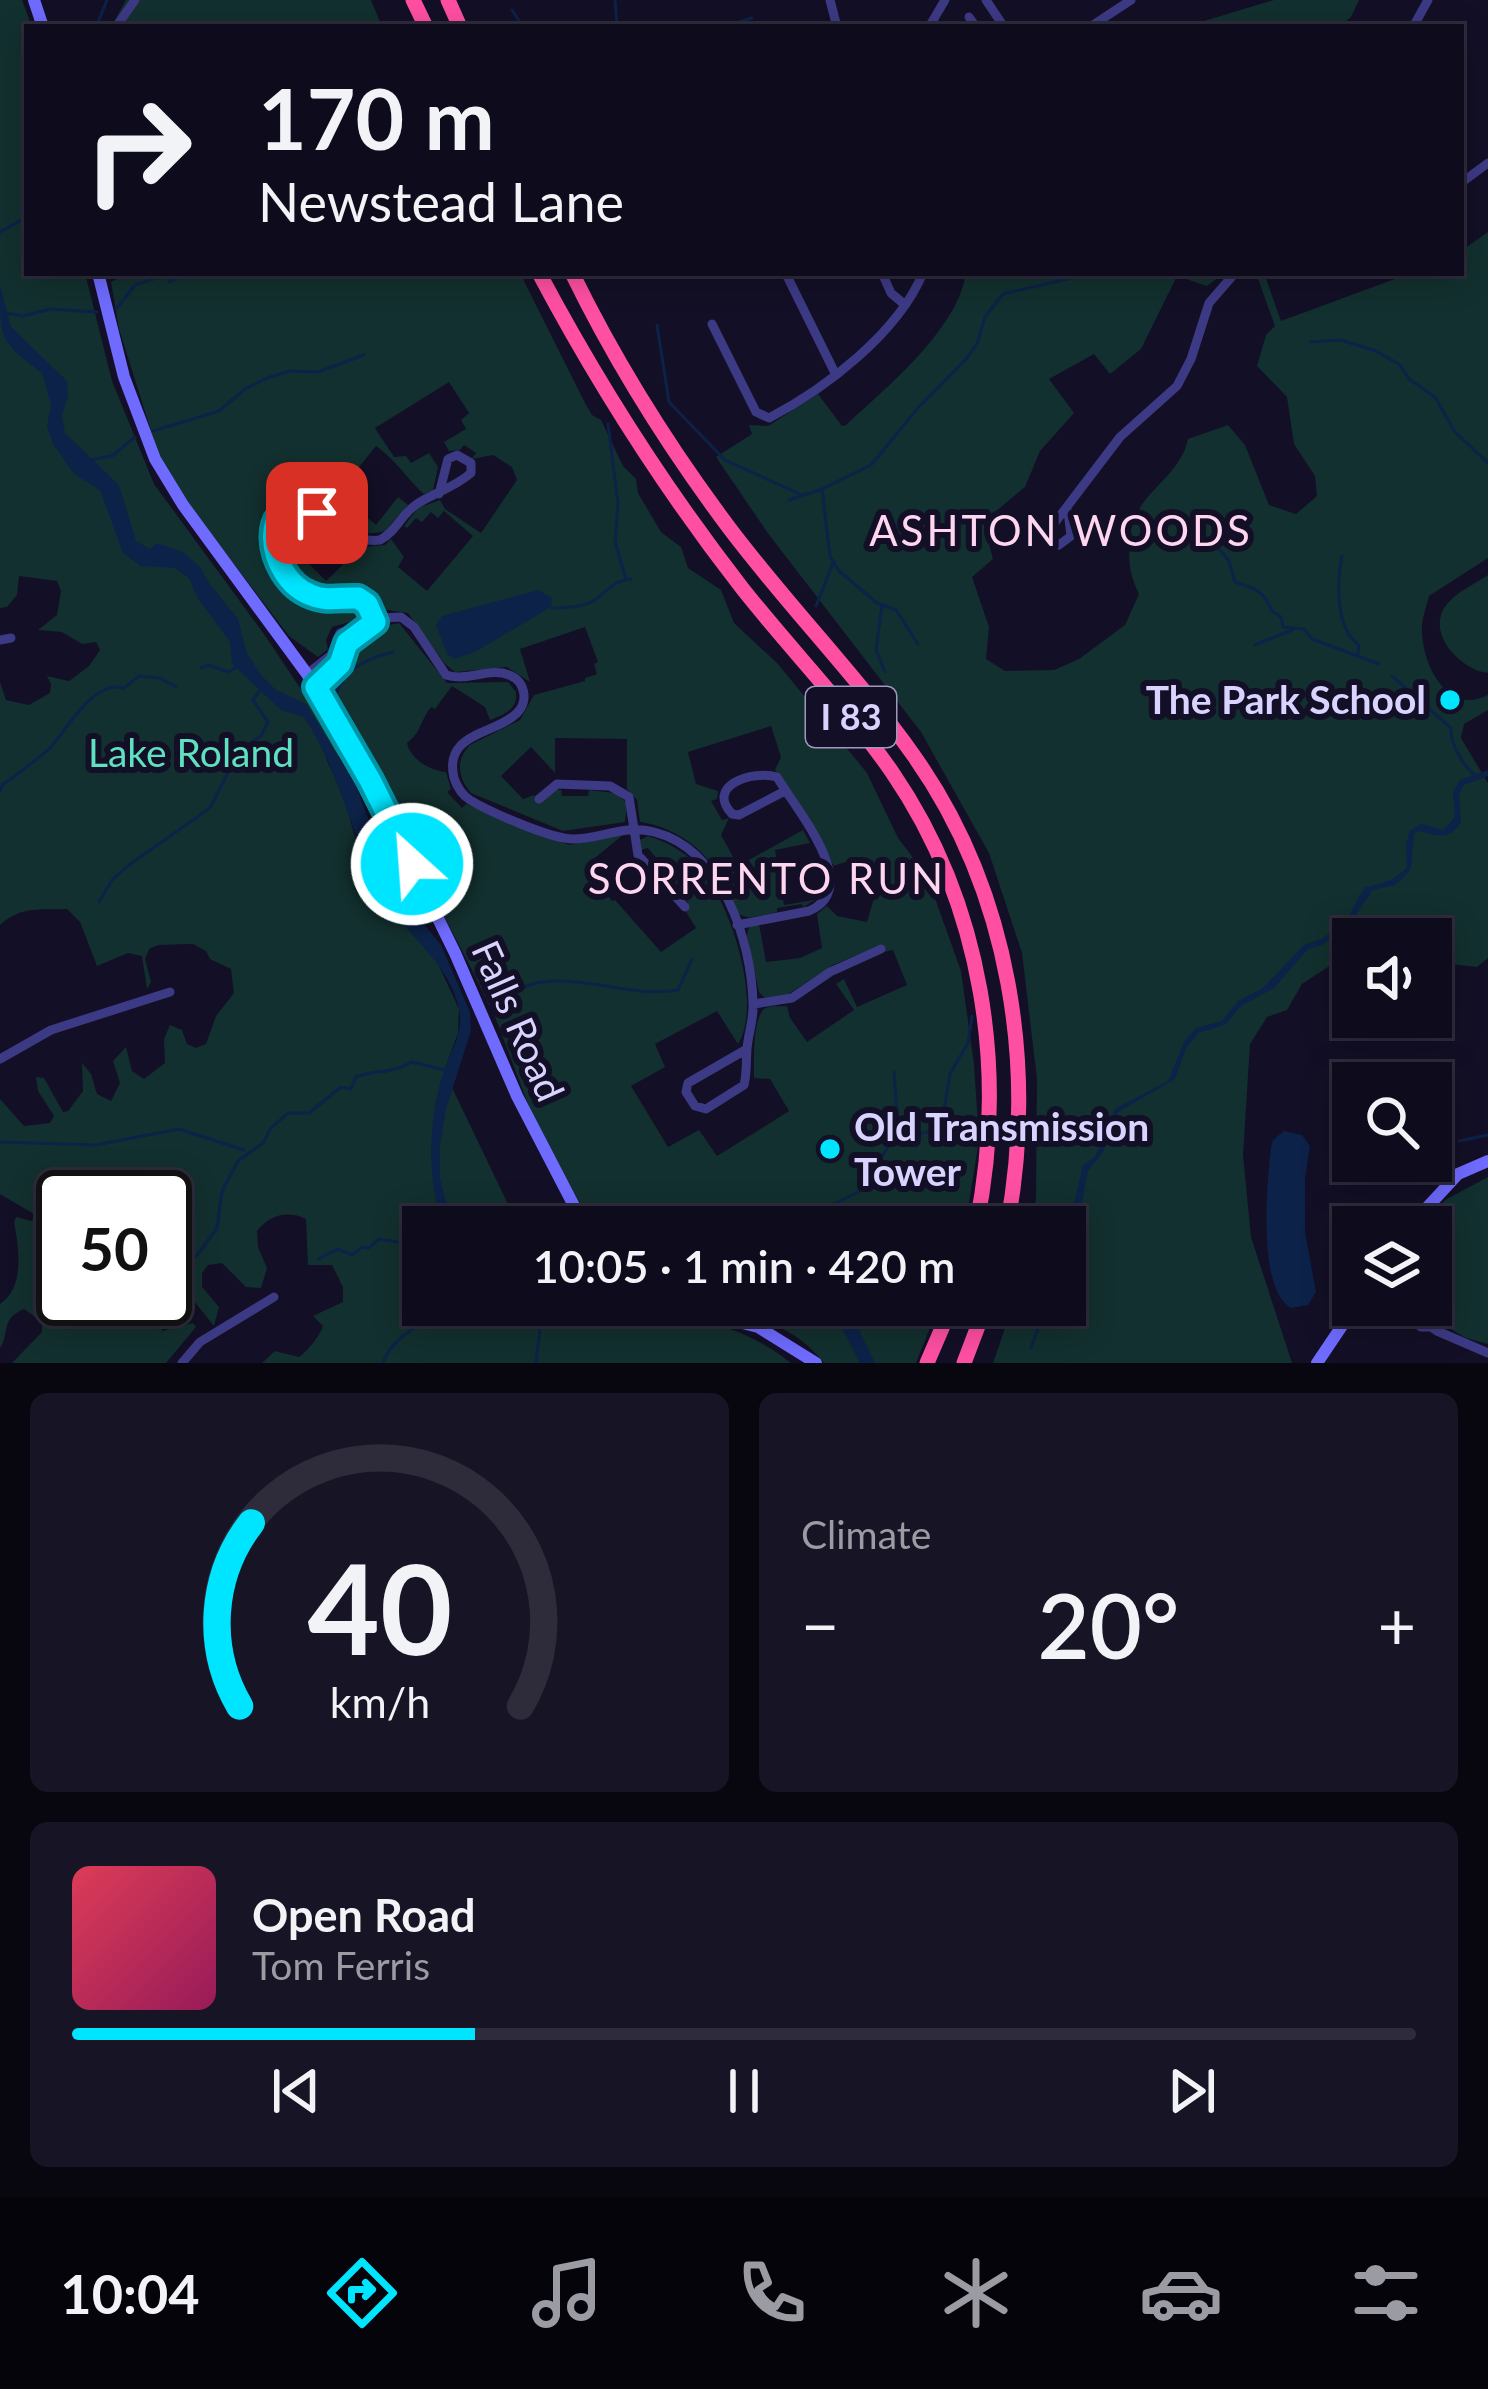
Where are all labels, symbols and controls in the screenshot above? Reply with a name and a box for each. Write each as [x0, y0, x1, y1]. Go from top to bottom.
text: 170 m [258, 67, 495, 168]
icon: right [60, 72, 216, 228]
text: Newstead Lane [258, 169, 624, 234]
pin [266, 462, 368, 564]
icon: arrive [284, 480, 350, 546]
district label: ASHTON WOODS [869, 505, 1253, 555]
place label: The Park School [1146, 676, 1426, 722]
road number: I 83 [806, 687, 896, 747]
marker: The Park School [1437, 687, 1463, 713]
park label: Lake Roland [88, 729, 294, 775]
position arrow [349, 801, 475, 927]
district label: SORRENTO RUN [588, 853, 946, 903]
map controls [1332, 918, 1452, 1326]
button: sound [1332, 918, 1452, 1038]
street label: Falls Road [463, 933, 575, 1108]
button: search [1332, 1062, 1452, 1182]
place label: Old Transmission Tower [854, 1103, 1149, 1194]
marker: Old Transmission Tower [817, 1136, 843, 1162]
speed limit sign: 50 [36, 1170, 192, 1326]
button: layers [1332, 1206, 1452, 1326]
text: 10:05 · 1 min · 420 m [533, 1239, 955, 1293]
text: Climate [801, 1511, 931, 1557]
text: 40 [307, 1532, 452, 1682]
text: 20° [1038, 1570, 1179, 1678]
text: − [801, 1585, 839, 1664]
text: + [1378, 1585, 1416, 1664]
text: km/h [329, 1675, 430, 1726]
text: Open Road [252, 1888, 476, 1942]
text: Tom Ferris [252, 1942, 430, 1988]
icon: previous [263, 2058, 329, 2124]
icon: pause [711, 2058, 777, 2124]
icon: next [1159, 2058, 1225, 2124]
icon: directions [320, 2251, 404, 2335]
icon: music [525, 2251, 609, 2335]
icon: phone [730, 2251, 814, 2335]
icon: climate [934, 2251, 1018, 2335]
icon: car [1139, 2251, 1223, 2335]
icon: filters [1344, 2251, 1428, 2335]
text: 10:04 [60, 2261, 200, 2326]

